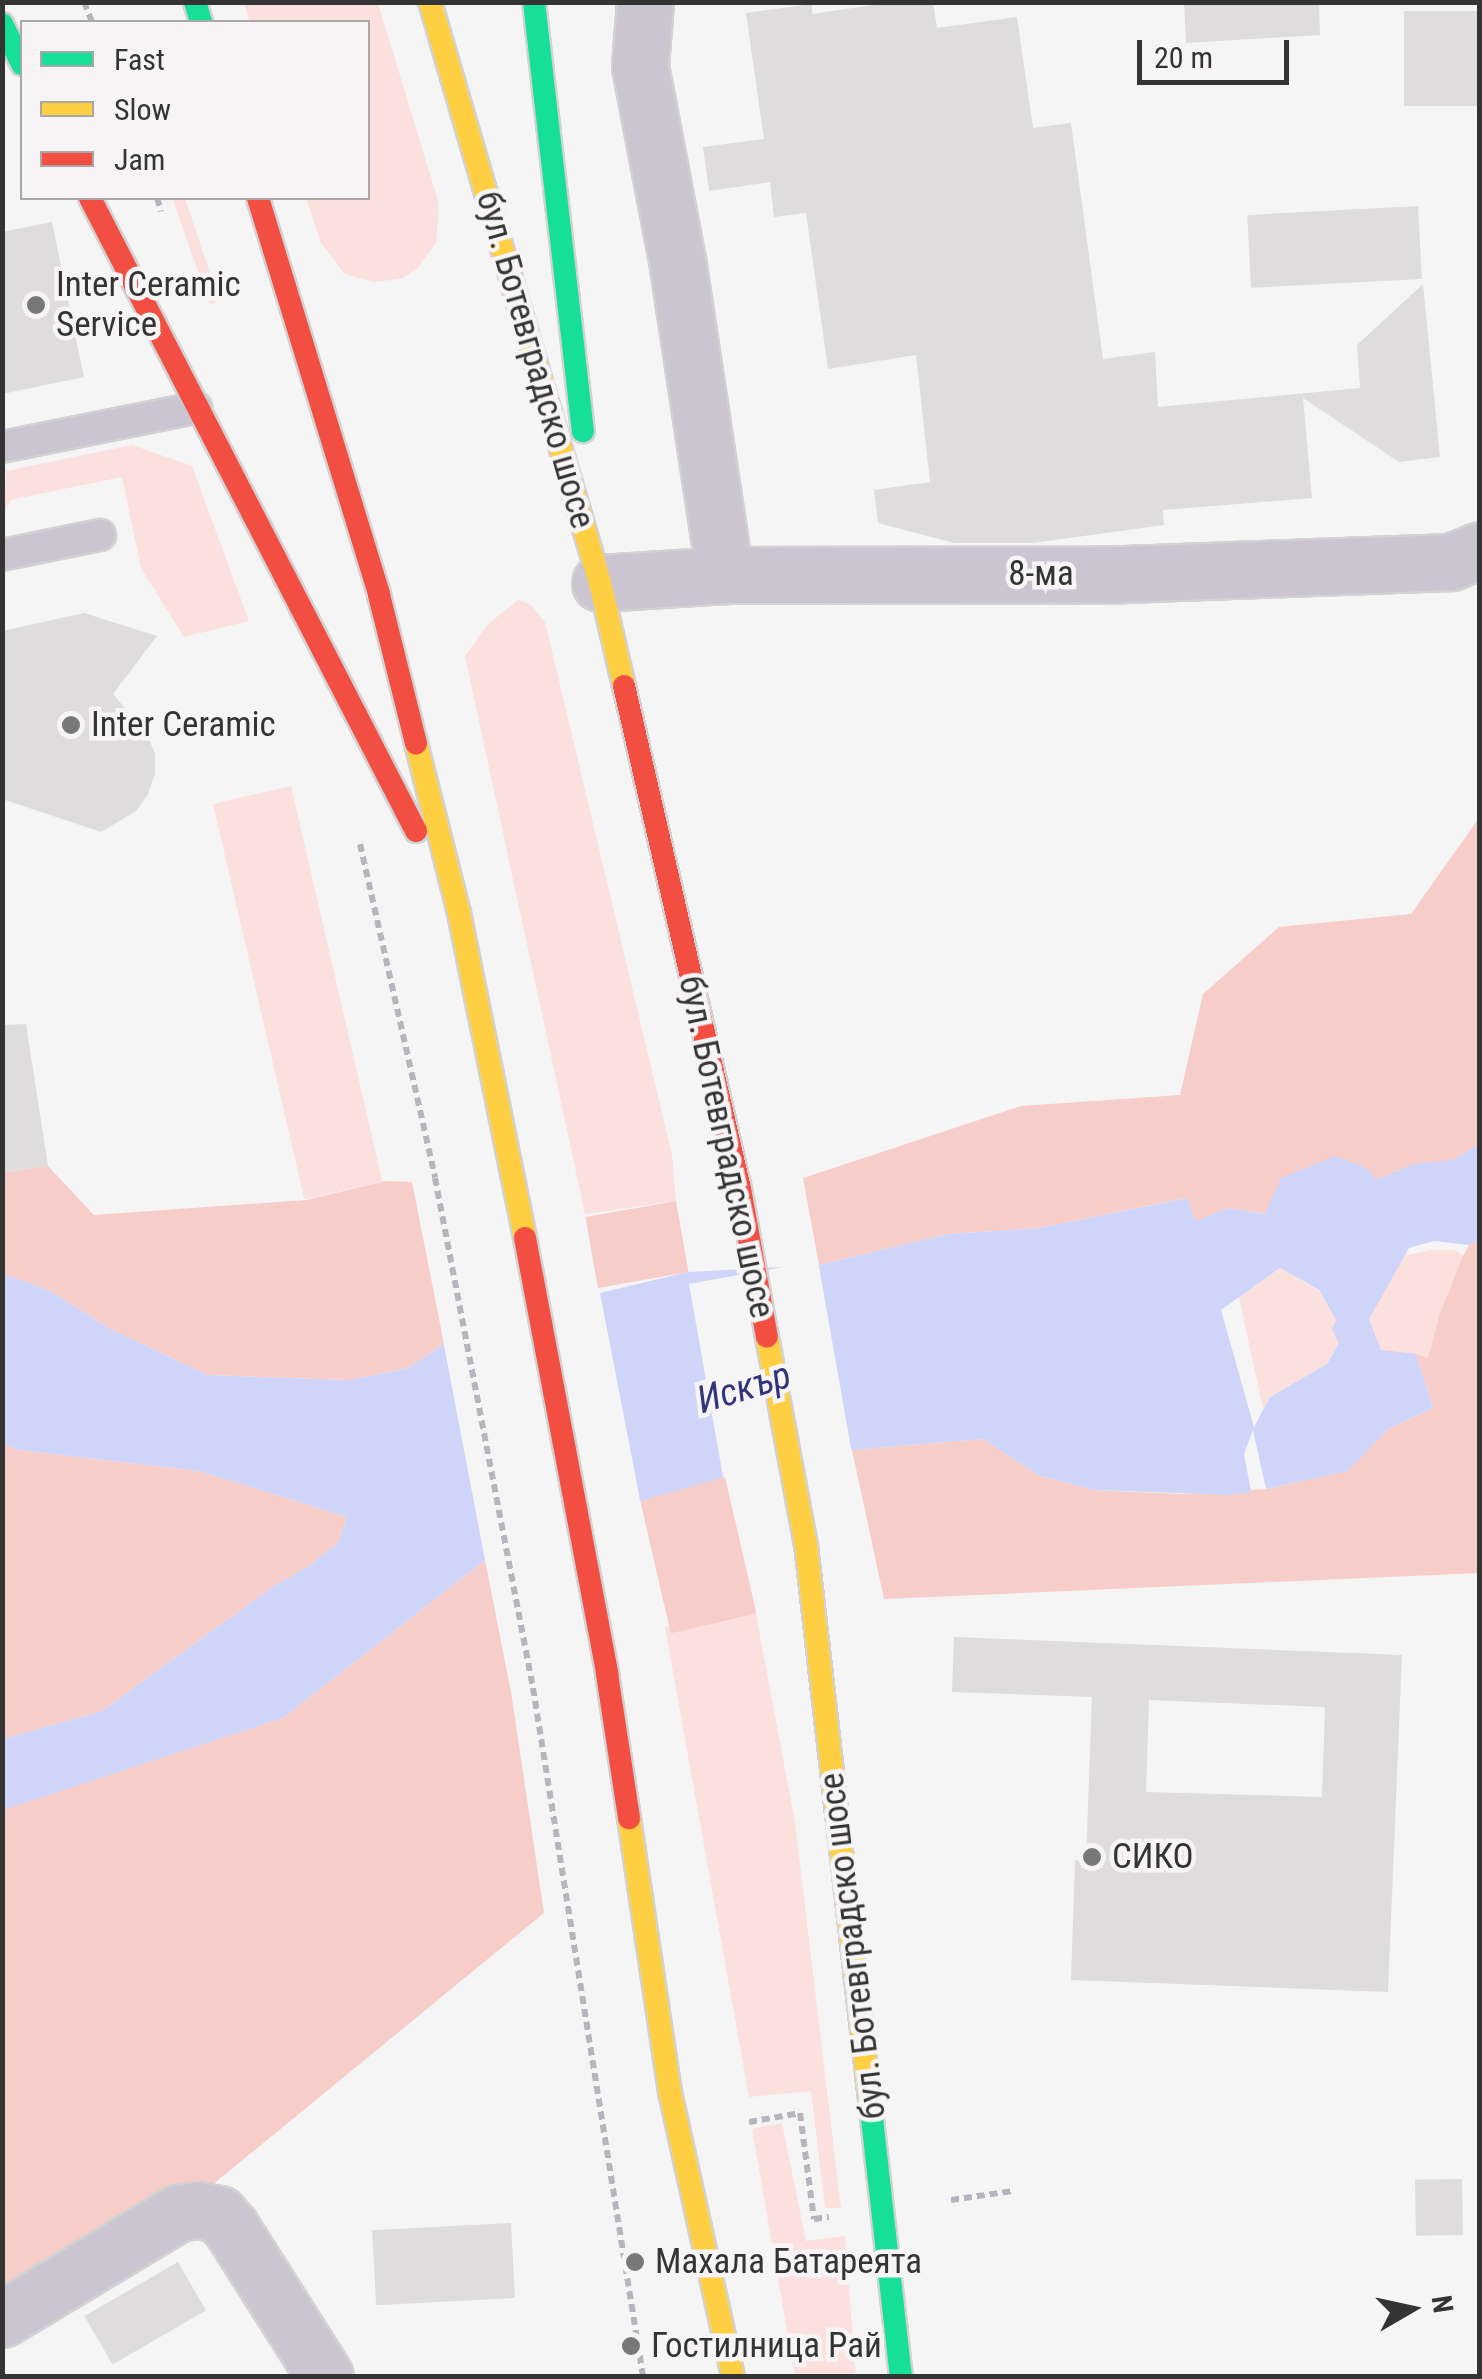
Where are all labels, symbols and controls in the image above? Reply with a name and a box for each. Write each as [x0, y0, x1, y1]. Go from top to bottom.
legend [20, 20, 370, 200]
scale bar [1142, 20, 1294, 82]
text: 20 m [1154, 40, 1213, 75]
text: Fast [114, 42, 165, 77]
text: Slow [114, 92, 171, 127]
text: Jam [114, 142, 165, 177]
street label: бул. Ботевградско шосе [467, 187, 603, 533]
place label: Inter Ceramic Service [56, 264, 241, 346]
marker: Inter Ceramic Service [25, 294, 47, 316]
street label: 8-ма [1008, 553, 1074, 595]
place label: Inter Ceramic [91, 704, 276, 746]
marker: Inter Ceramic [60, 714, 82, 736]
street label: бул. Ботевградско шосе [669, 972, 783, 1322]
water label: Искър [692, 1352, 796, 1424]
street label: бул. Ботевградско шосе [811, 1770, 895, 2122]
place label: СИКО [1112, 1836, 1194, 1878]
marker: СИКО [1081, 1846, 1103, 1868]
place label: Махала Батареята [655, 2241, 922, 2283]
marker: Махала Батареята [624, 2251, 646, 2273]
north arrow [1362, 2259, 1462, 2359]
text: N [1424, 2293, 1460, 2315]
place label: Гостилница Рай [651, 2325, 882, 2367]
marker: Гостилница Рай [620, 2335, 642, 2357]

